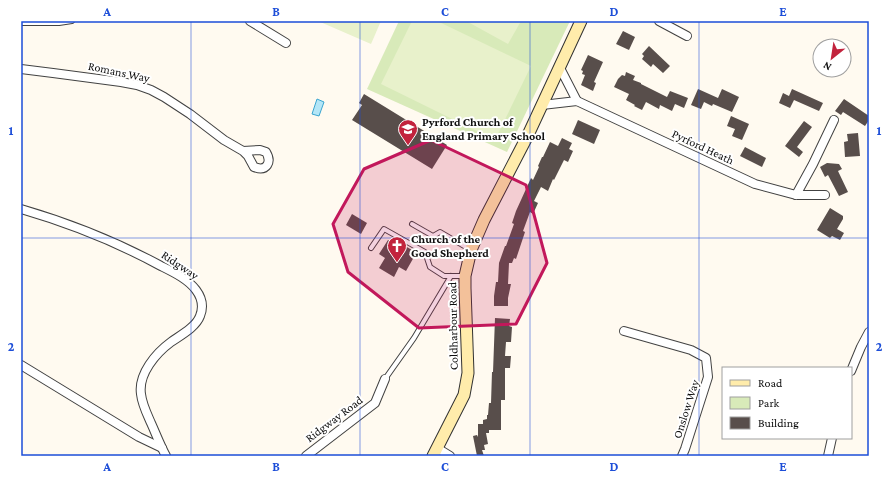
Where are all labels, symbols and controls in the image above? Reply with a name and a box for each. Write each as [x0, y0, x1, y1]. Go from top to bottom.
text: A [102, 4, 111, 19]
text: B [272, 4, 280, 19]
text: C [441, 4, 449, 19]
text: D [610, 4, 619, 19]
text: E [779, 4, 787, 19]
north arrow [812, 38, 852, 78]
street label: Romans Way [87, 59, 152, 85]
text: N [820, 59, 833, 74]
place label: Pyrford Church of England Primary School [422, 115, 546, 143]
school or university icon: Pyrford Church of England Primary School [397, 118, 419, 146]
text: 1 [9, 123, 14, 138]
text: 1 [877, 123, 882, 138]
street label: Pyrford Heath [670, 127, 737, 168]
place label: Church of the Good Shepherd [411, 232, 489, 260]
church icon: Church of the Good Shepherd [386, 235, 408, 263]
street label: Ridgway [159, 248, 202, 283]
street label: Coldharbour Road [445, 281, 461, 370]
text: 2 [8, 339, 15, 354]
text: 2 [876, 339, 883, 354]
legend [722, 367, 852, 439]
text: Road [758, 376, 783, 390]
street label: Onslow Way [670, 377, 702, 440]
street label: Ridgway Road [303, 392, 366, 445]
text: Park [758, 396, 780, 410]
text: Building [758, 416, 799, 430]
text: A [102, 459, 111, 474]
text: B [272, 459, 280, 474]
text: C [441, 459, 449, 474]
text: D [610, 459, 619, 474]
text: E [779, 459, 787, 474]

